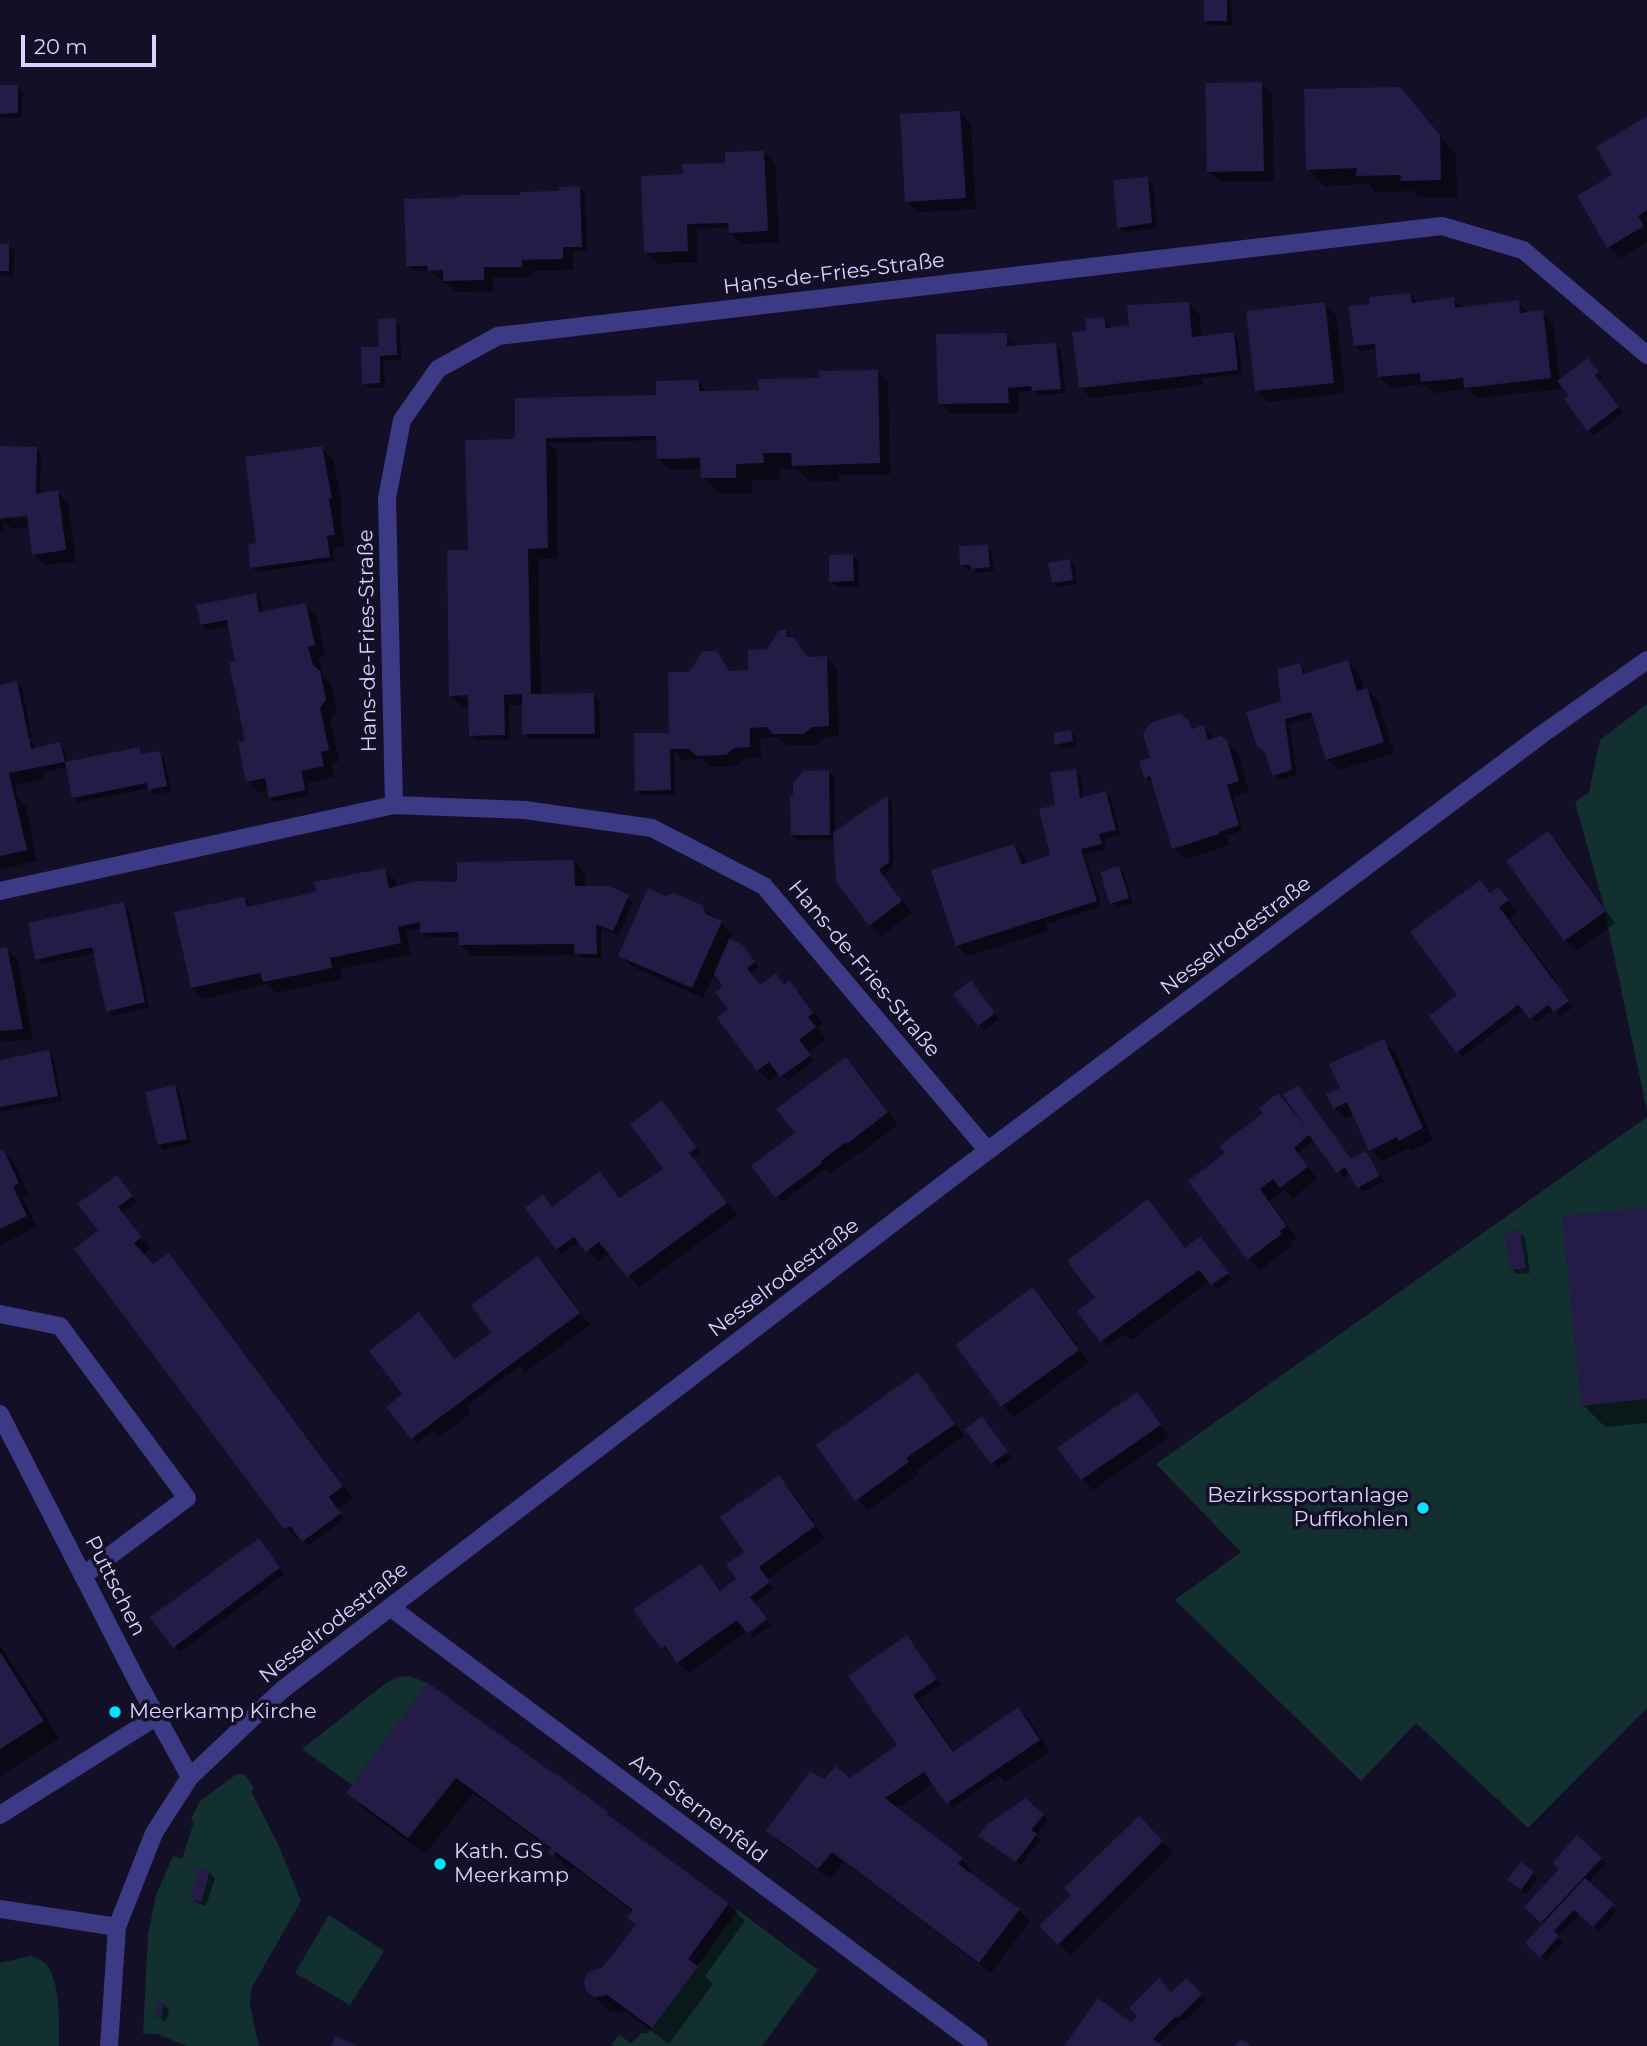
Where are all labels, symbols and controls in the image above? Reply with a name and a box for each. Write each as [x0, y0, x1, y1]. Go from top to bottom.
scale bar [24, 21, 159, 65]
text: 20 m [34, 34, 88, 59]
street label: Hans-de-Fries-Straße [722, 248, 946, 300]
street label: Hans-de-Fries-Straße [353, 529, 383, 753]
street label: Nesselrodestraße [1156, 871, 1316, 1001]
street label: Hans-de-Fries-Straße [783, 875, 945, 1063]
street label: Nesselrodestraße [704, 1213, 864, 1343]
place label: Bezirkssportanlage Puffkohlen [1207, 1483, 1409, 1533]
marker: Bezirkssportanlage Puffkohlen [1415, 1500, 1431, 1516]
street label: Puttschen [79, 1532, 151, 1640]
street label: Nesselrodestraße [254, 1557, 414, 1689]
place label: Meerkamp Kirche [129, 1699, 317, 1725]
marker: Meerkamp Kirche [107, 1704, 123, 1720]
street label: Am Sternenfeld [624, 1749, 772, 1869]
place label: Kath. GS Meerkamp [454, 1839, 569, 1889]
marker: Kath. GS Meerkamp [432, 1856, 448, 1872]

